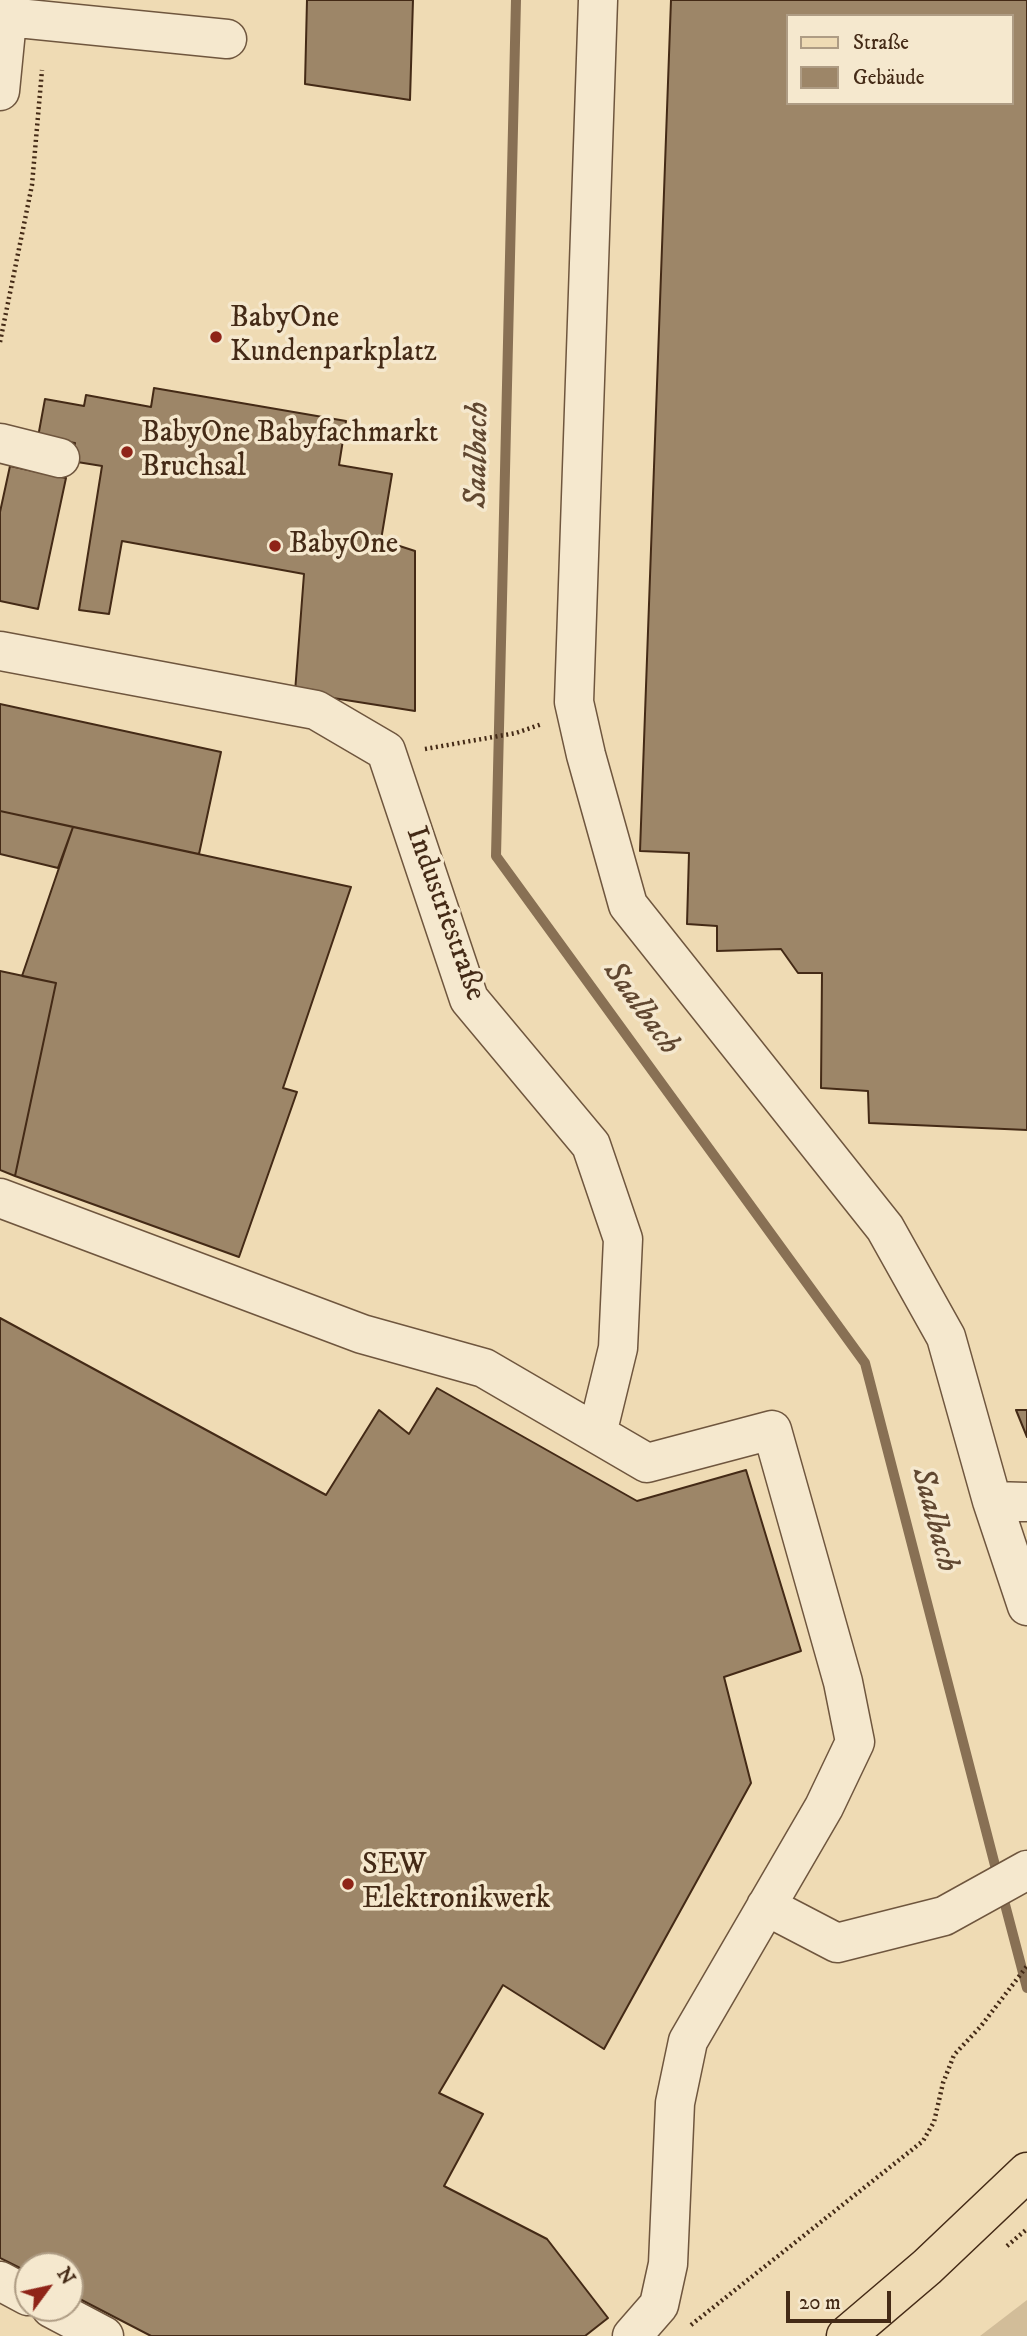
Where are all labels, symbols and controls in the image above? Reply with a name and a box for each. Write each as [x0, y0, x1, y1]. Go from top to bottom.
legend [786, 14, 1013, 105]
text: Straße [853, 30, 909, 56]
text: Gebäude [853, 65, 924, 91]
place label: BabyOne Kundenparkplatz [230, 302, 437, 372]
marker: BabyOne Kundenparkplatz [208, 329, 224, 345]
water label: Saalbach [459, 401, 499, 509]
place label: BabyOne Babyfachmarkt Bruchsal [141, 417, 438, 488]
marker: BabyOne Babyfachmarkt Bruchsal [119, 444, 135, 460]
place label: BabyOne [289, 528, 398, 564]
marker: BabyOne [267, 538, 283, 554]
street label: Industriestraße [396, 822, 492, 1006]
water label: Saalbach [593, 955, 687, 1063]
water label: Saalbach [901, 1464, 965, 1576]
place label: SEW Elektronikwerk [362, 1849, 550, 1920]
marker: SEW Elektronikwerk [340, 1876, 356, 1892]
north arrow [14, 2252, 84, 2322]
text: N [51, 2264, 79, 2289]
scale bar [789, 2276, 894, 2320]
text: 20 m [799, 2290, 841, 2316]

